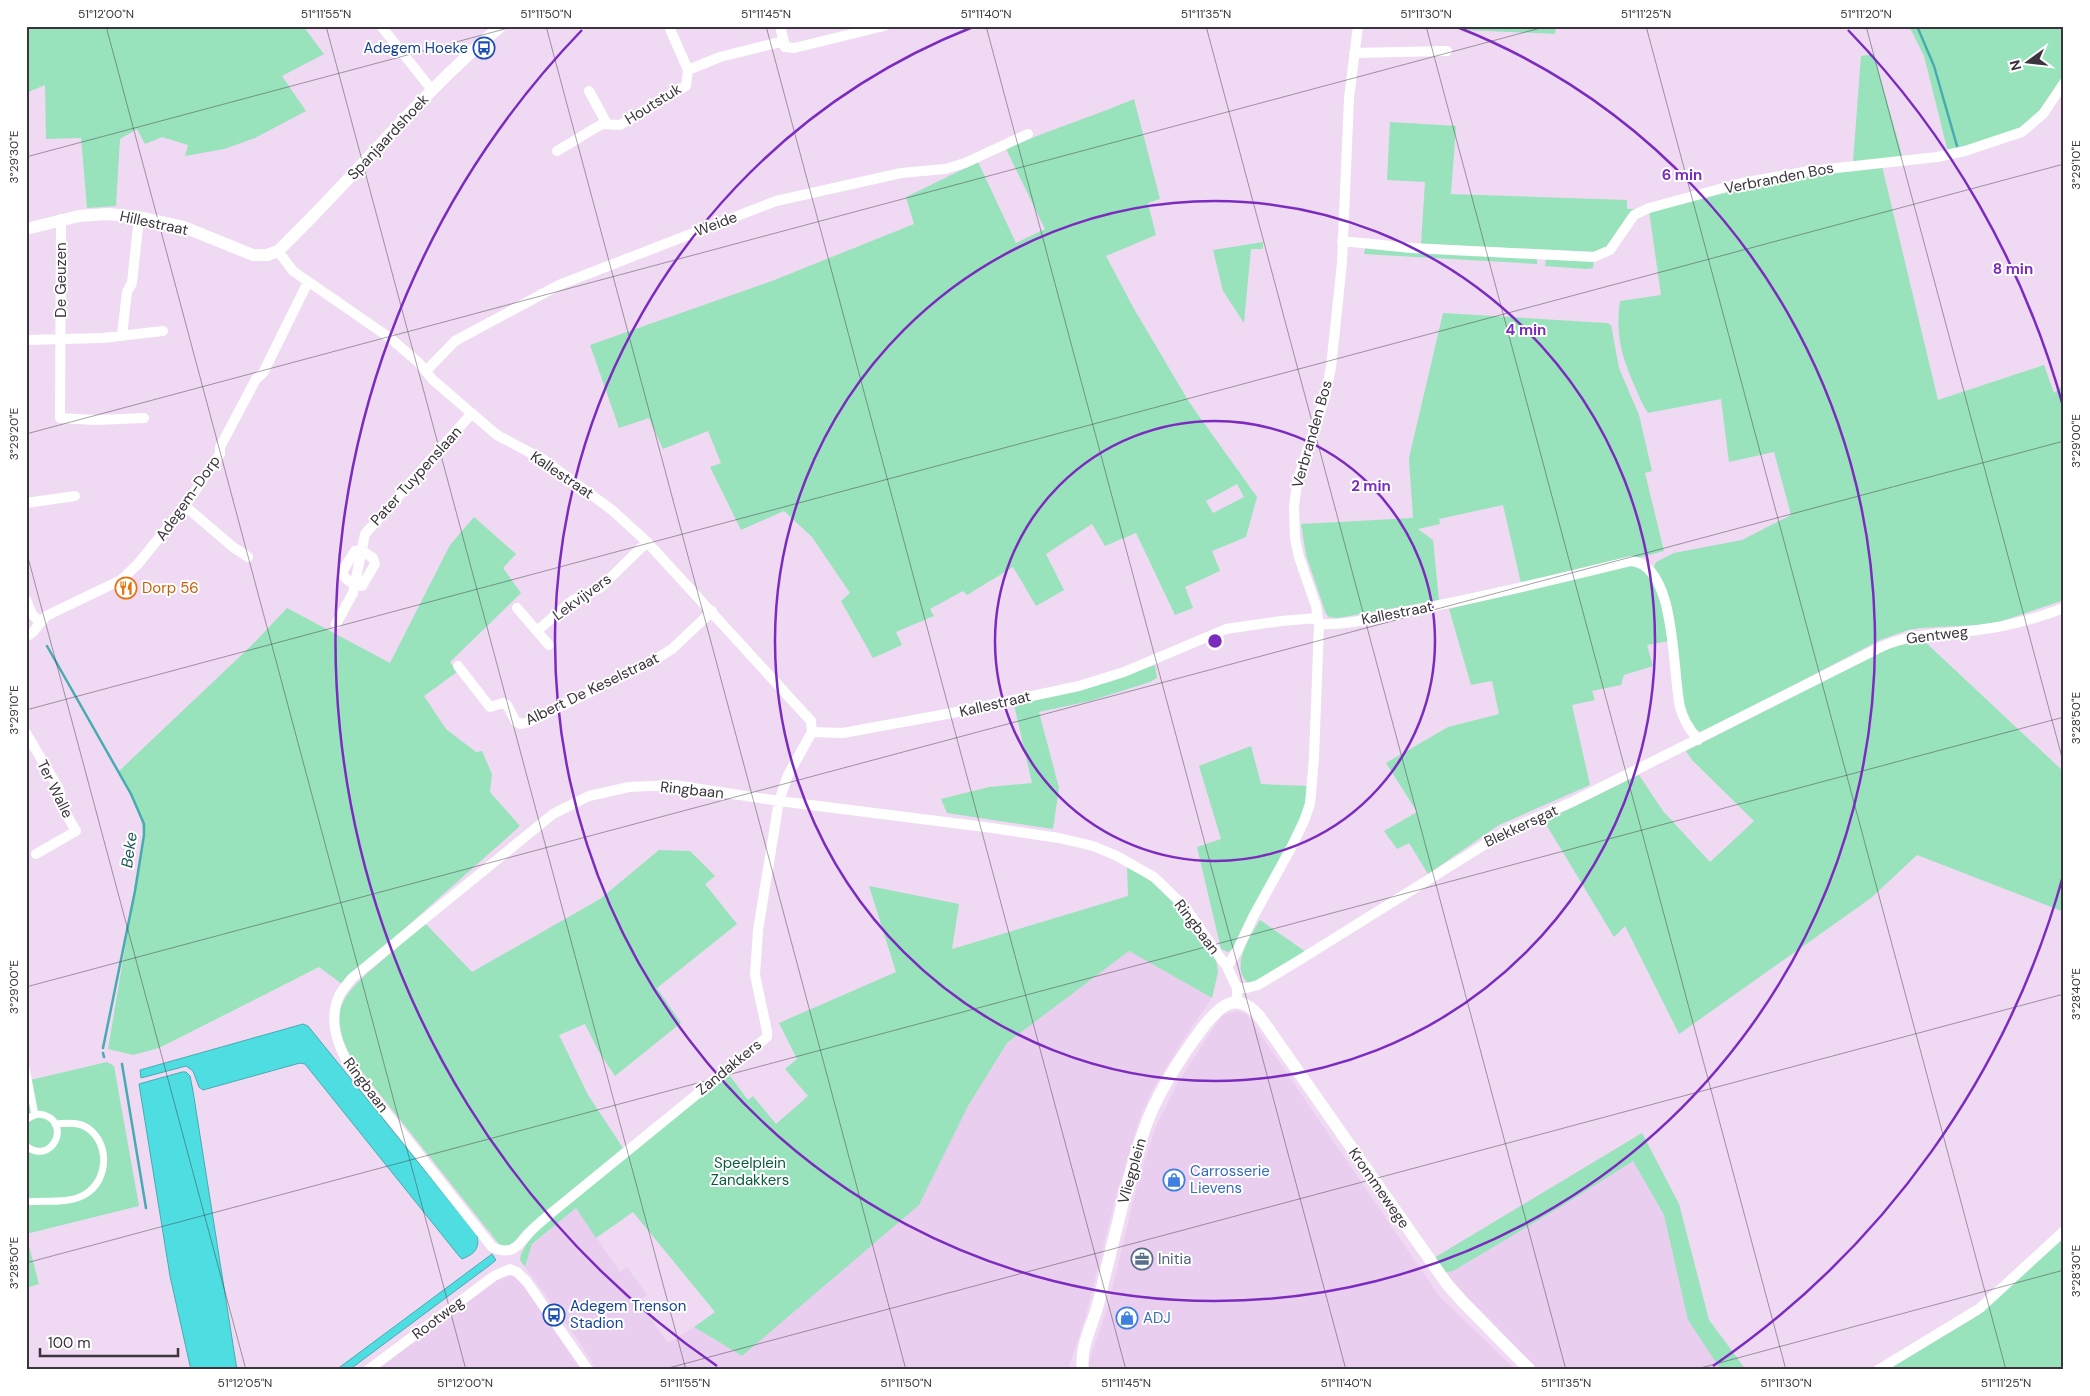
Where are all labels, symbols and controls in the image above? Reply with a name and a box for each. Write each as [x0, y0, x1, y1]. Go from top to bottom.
text: 51°12'00"N [78, 6, 134, 22]
text: 51°11'55"N [301, 6, 351, 22]
text: 51°11'50"N [520, 6, 572, 22]
text: 51°11'45"N [741, 6, 791, 22]
text: 51°11'40"N [960, 6, 1012, 22]
text: 51°11'35"N [1181, 6, 1231, 22]
text: 51°11'30"N [1400, 6, 1452, 22]
text: 51°11'25"N [1621, 6, 1671, 22]
text: 51°11'20"N [1840, 6, 1892, 22]
bus stop icon: Adegem Hoeke [472, 36, 496, 60]
place label: Adegem Hoeke [363, 38, 468, 58]
north arrow [2002, 38, 2052, 88]
text: N [2005, 58, 2025, 73]
street label: Houtstuk [621, 79, 685, 129]
street label: Spanjaardshoek [343, 89, 433, 184]
text: 3°29'30"E [6, 130, 22, 184]
text: 3°29'10"E [2068, 140, 2084, 190]
street label: Verbranden Bos [1723, 158, 1835, 198]
text: 6 min [1662, 165, 1702, 185]
street label: Hillestraat [118, 206, 190, 240]
street label: Weide [692, 207, 740, 241]
street label: De Geuzen [51, 242, 71, 318]
text: 8 min [1993, 259, 2033, 279]
text: 4 min [1506, 320, 1546, 340]
street label: Verbranden Bos [1287, 378, 1337, 490]
text: 3°29'20"E [6, 407, 22, 460]
text: 3°29'00"E [2068, 414, 2084, 468]
street label: Pater Tuypenslaan [366, 422, 466, 530]
street label: Kallestraat [526, 446, 598, 504]
street label: Adegem-Dorp [151, 451, 225, 545]
text: 2 min [1351, 476, 1391, 496]
street label: Lekvijvers [549, 569, 615, 625]
restaurant icon: Dorp 56 [114, 576, 138, 600]
place label: Dorp 56 [142, 578, 199, 598]
street label: Kallestraat [1360, 596, 1435, 630]
street label: Gentweg [1905, 621, 1969, 649]
centre of rings [1206, 632, 1224, 650]
street label: Albert De Keselstraat [522, 648, 662, 730]
text: 3°29'10"E [6, 685, 22, 735]
street label: Kallestraat [957, 686, 1033, 722]
text: 3°28'50"E [2068, 692, 2084, 744]
street label: Ter Walle [32, 757, 78, 821]
street label: Ringbaan [659, 777, 725, 803]
street label: Blekkersgat [1481, 800, 1561, 852]
water label: Beke [116, 831, 142, 869]
street label: Ringbaan [1170, 896, 1224, 958]
text: 3°29'00"E [6, 960, 22, 1014]
text: 3°28'40"E [2068, 968, 2084, 1020]
street label: Zandakkers [692, 1034, 766, 1100]
street label: Ringbaan [339, 1054, 393, 1116]
street label: Vliegplein [1113, 1136, 1151, 1206]
street label: Krommewege [1344, 1144, 1414, 1232]
park label: Speelplein Zandakkers [711, 1153, 789, 1190]
place label: Carrosserie Lievens [1190, 1161, 1270, 1198]
shop icon: Carrosserie Lievens [1162, 1168, 1186, 1192]
text: 3°28'50"E [6, 1237, 22, 1289]
text: 3°28'30"E [2068, 1244, 2084, 1297]
office icon: Initia [1130, 1247, 1154, 1271]
place label: Initia [1158, 1249, 1191, 1269]
street label: Rootweg [408, 1292, 468, 1344]
place label: Adegem Trenson Stadion [570, 1296, 686, 1333]
bus stop icon: Adegem Trenson Stadion [542, 1303, 566, 1327]
shop icon: ADJ [1115, 1306, 1139, 1330]
place label: ADJ [1143, 1308, 1171, 1328]
scale bar [40, 1326, 178, 1358]
text: 100 m [48, 1333, 91, 1353]
text: 51°12'05"N [218, 1375, 272, 1391]
text: 51°12'00"N [437, 1375, 493, 1391]
text: 51°11'55"N [660, 1375, 710, 1391]
text: 51°11'50"N [880, 1375, 932, 1391]
text: 51°11'45"N [1101, 1375, 1151, 1391]
text: 51°11'40"N [1320, 1375, 1372, 1391]
text: 51°11'35"N [1541, 1375, 1591, 1391]
text: 51°11'30"N [1760, 1375, 1812, 1391]
text: 51°11'25"N [1981, 1375, 2031, 1391]

